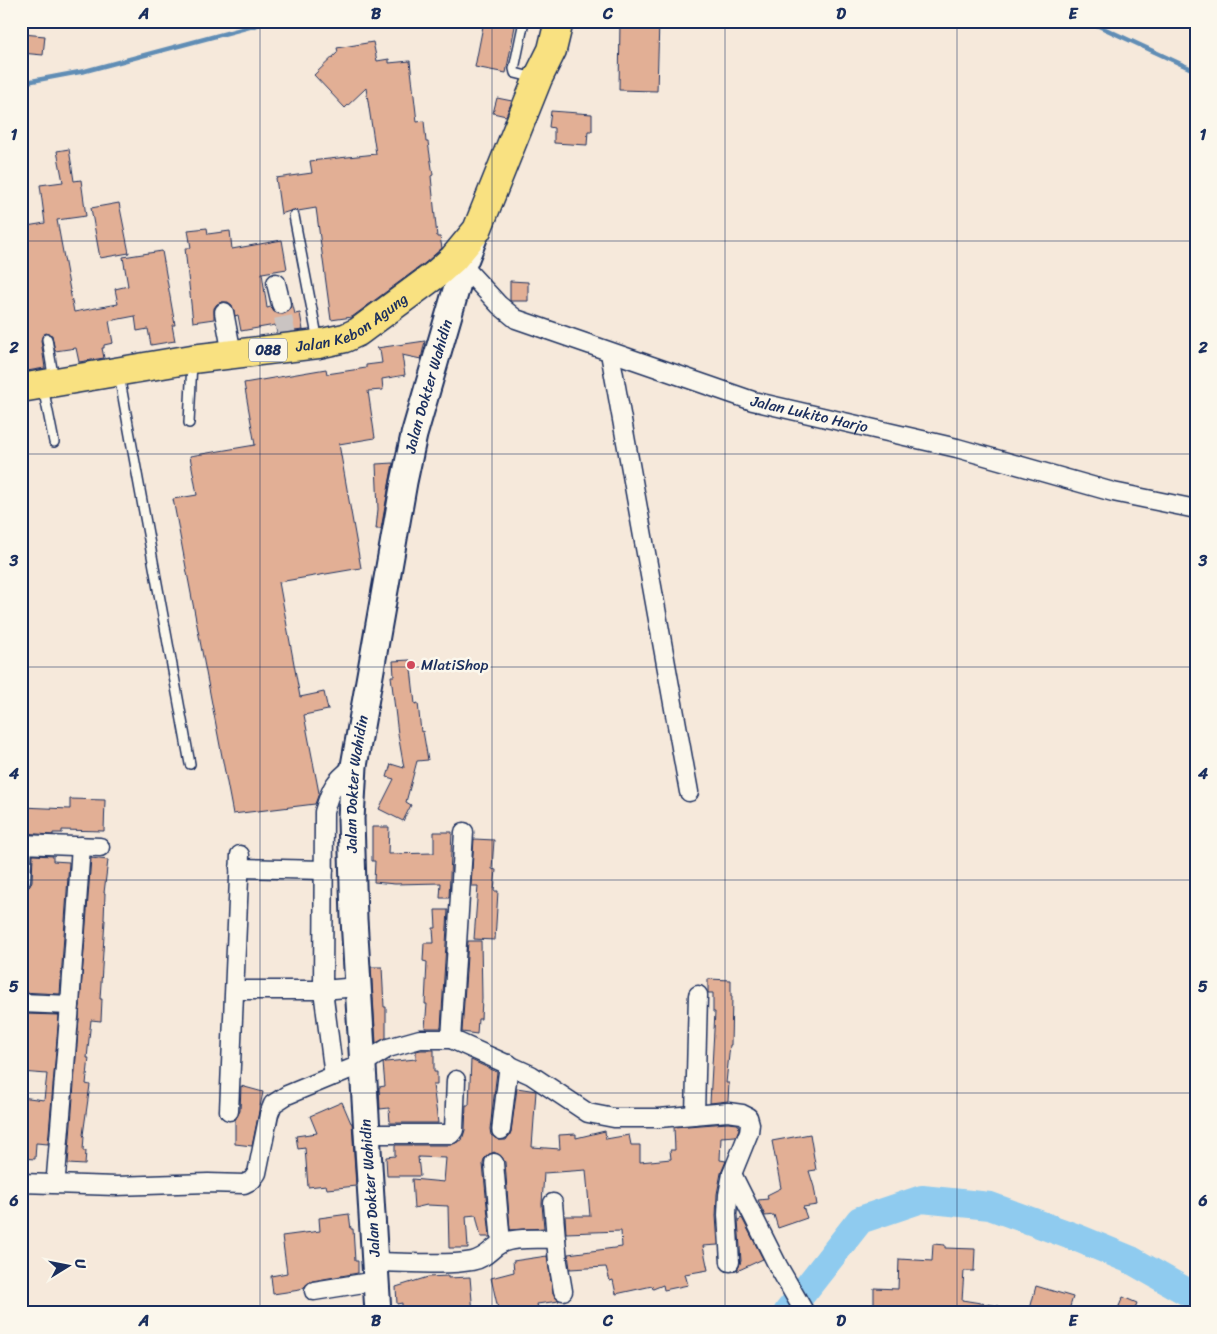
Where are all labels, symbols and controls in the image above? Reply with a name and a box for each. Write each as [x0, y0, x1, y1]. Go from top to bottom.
text: A [138, 0, 149, 28]
text: B [371, 0, 382, 28]
text: C [602, 0, 614, 28]
text: D [836, 0, 846, 28]
text: E [1069, 0, 1079, 28]
text: 1 [11, 120, 18, 149]
text: 1 [1200, 120, 1207, 149]
street label: Jalan Kebon Agung [293, 286, 414, 360]
street label: Jalan Dokter Wahidin [397, 316, 460, 457]
text: 2 [8, 333, 19, 362]
text: 2 [1197, 333, 1208, 362]
road number: 088 [249, 338, 287, 362]
street label: Jalan Lukito Harjo [747, 388, 871, 440]
text: 3 [9, 546, 19, 575]
text: 3 [1198, 546, 1208, 575]
place label: MlatiShop [421, 652, 488, 678]
marker: MlatiShop [405, 659, 417, 671]
street label: Jalan Dokter Wahidin [338, 713, 376, 854]
text: 4 [8, 759, 19, 788]
text: 4 [1197, 759, 1208, 788]
text: 5 [9, 972, 19, 1001]
text: 5 [1198, 972, 1208, 1001]
street label: Jalan Dokter Wahidin [352, 1118, 388, 1259]
text: 6 [8, 1186, 19, 1215]
text: 6 [1197, 1186, 1208, 1215]
north arrow [42, 1242, 92, 1292]
text: U [67, 1257, 94, 1271]
text: A [138, 1306, 149, 1334]
text: B [371, 1306, 382, 1334]
text: C [602, 1306, 614, 1334]
text: D [836, 1306, 846, 1334]
text: E [1069, 1306, 1079, 1334]

